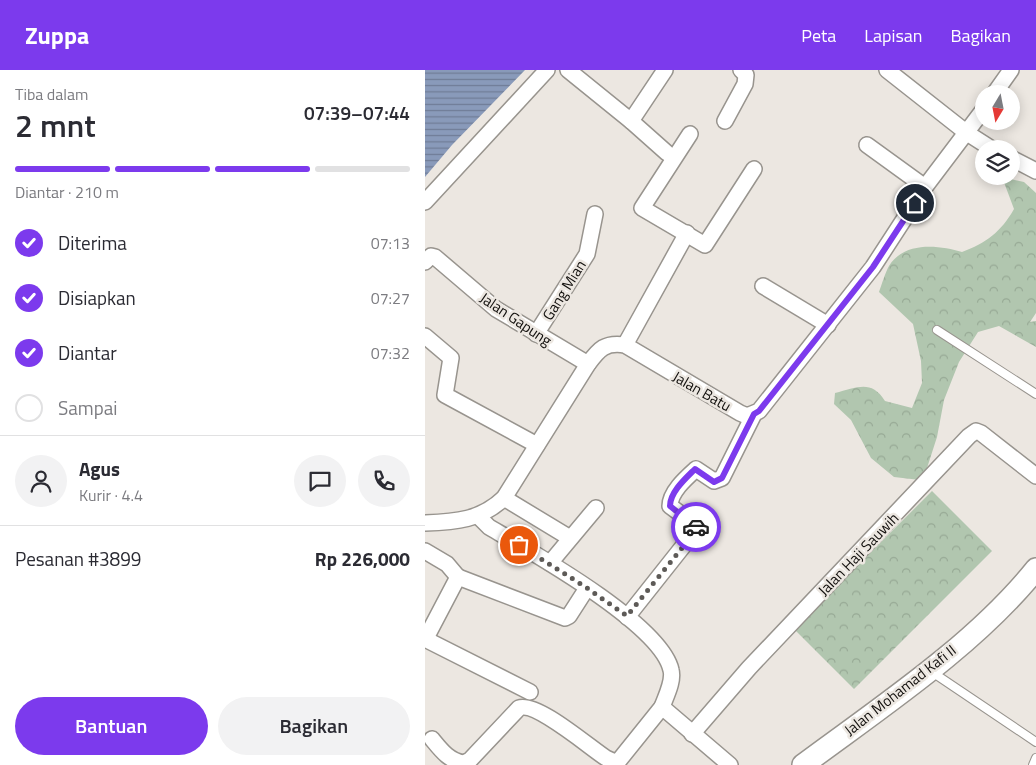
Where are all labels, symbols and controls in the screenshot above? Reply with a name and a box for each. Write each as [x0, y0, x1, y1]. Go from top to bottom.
text: Zuppa [25, 17, 89, 53]
text: Peta [801, 22, 836, 49]
text: Lapisan [864, 22, 922, 49]
text: Bagikan [950, 22, 1011, 49]
text: Tiba dalam [15, 82, 88, 106]
north arrow [975, 85, 1020, 130]
map controls [975, 85, 1020, 185]
text: 07:39–07:44 [304, 98, 410, 127]
text: 2 mnt [15, 101, 96, 149]
button: layers [975, 140, 1020, 185]
text: Diantar · 210 m [15, 180, 119, 204]
pin [894, 182, 936, 224]
icon: home [901, 189, 929, 217]
text: Diterima [58, 228, 127, 257]
icon: check [15, 229, 43, 257]
text: 07:13 [371, 231, 410, 255]
street label: Gang Mian [536, 255, 592, 325]
text: Disiapkan [58, 283, 136, 312]
icon: check [15, 284, 43, 312]
text: 07:27 [371, 286, 410, 310]
street label: Jalan Gapung [475, 286, 557, 352]
text: Diantar [58, 338, 117, 367]
icon: check [15, 339, 43, 367]
text: 07:32 [371, 341, 410, 365]
street label: Jalan Batu [668, 365, 736, 417]
text: Sampai [58, 393, 117, 422]
text: Agus [79, 454, 120, 483]
button: person [15, 455, 67, 507]
button: chat [294, 455, 346, 507]
button: phone [358, 455, 410, 507]
text: Kurir · 4.4 [79, 483, 143, 507]
courier [671, 502, 721, 552]
street label: Jalan Haji Sauwih [812, 507, 904, 601]
icon: car [682, 513, 710, 541]
pin [498, 524, 540, 566]
icon: bag [505, 531, 533, 559]
text: Pesanan #3899 [15, 544, 141, 573]
text: Rp 226,000 [315, 544, 410, 573]
street label: Jalan Mohamad Kafi II [839, 639, 961, 741]
button: Bantuan [15, 697, 208, 755]
button: Bagikan [218, 697, 410, 755]

